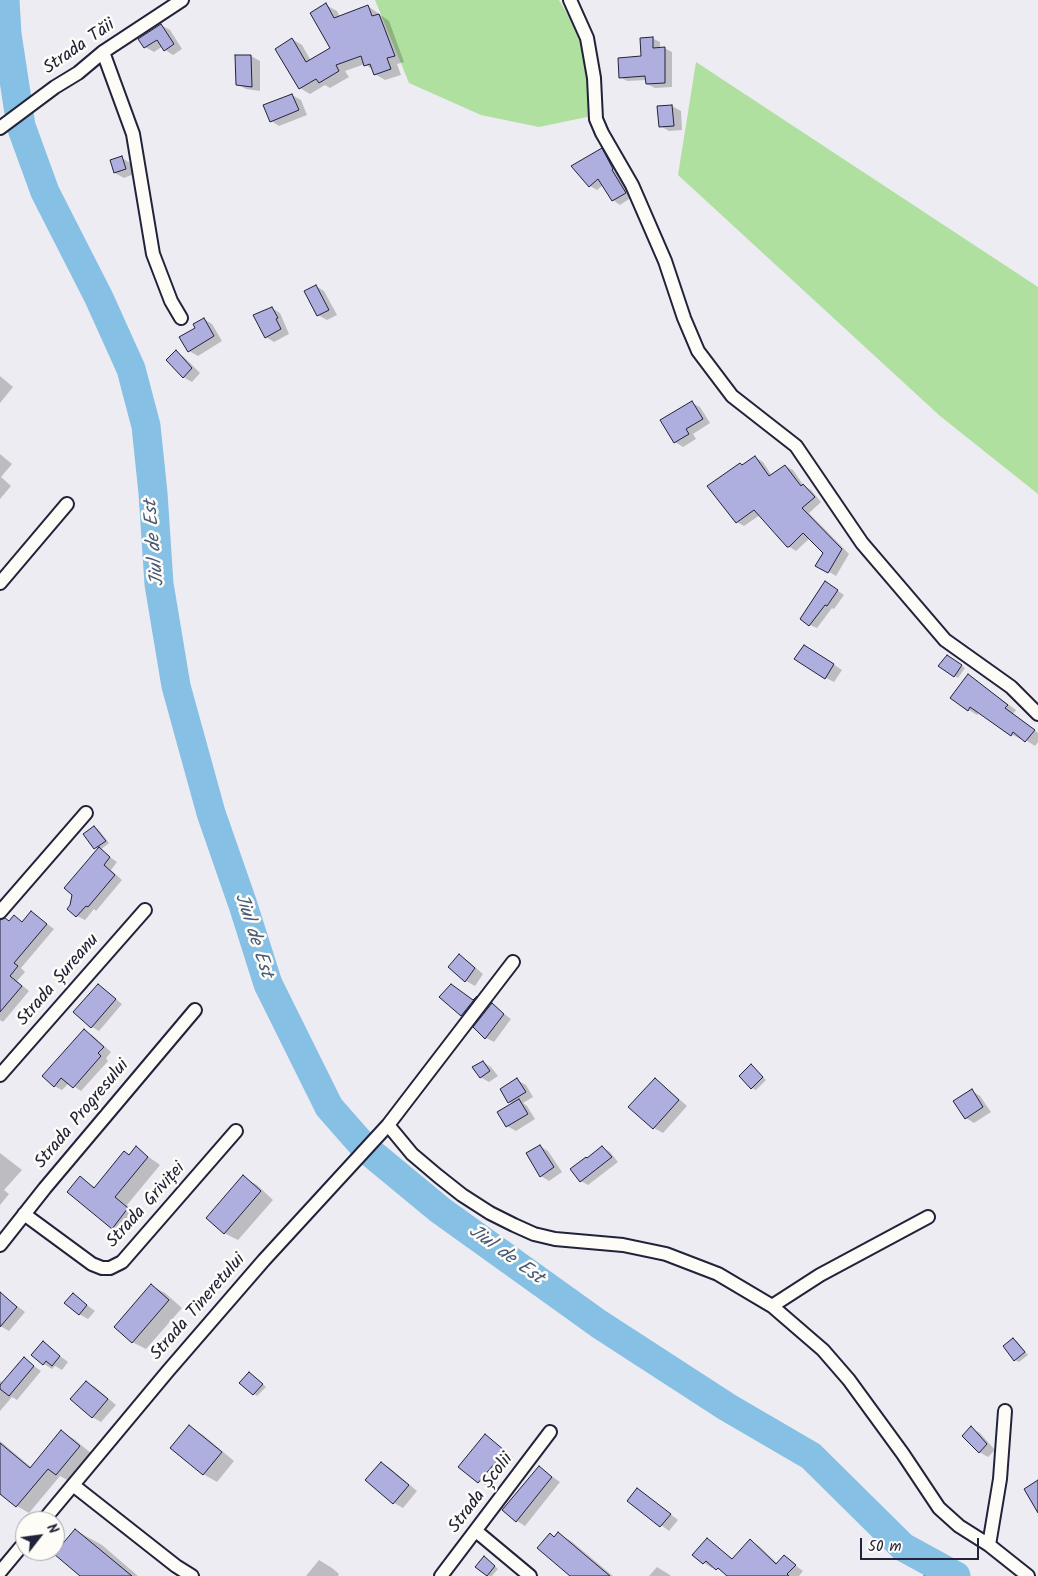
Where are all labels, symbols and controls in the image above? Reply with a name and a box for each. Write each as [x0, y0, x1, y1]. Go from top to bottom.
street label: Strada Tăii [40, 16, 120, 80]
water label: Jiul de Est [141, 499, 171, 587]
water label: Jiul de Est [228, 891, 276, 981]
street label: Strada Șureanu [13, 931, 105, 1031]
street label: Strada Progresului [31, 1056, 135, 1174]
street label: Strada Griviței [103, 1159, 191, 1253]
water label: Jiul de Est [463, 1221, 547, 1291]
street label: Strada Tineretului [147, 1250, 251, 1366]
street label: Strada Școlii [445, 1450, 519, 1538]
north arrow [15, 1511, 65, 1561]
text: N [40, 1520, 64, 1538]
scale bar [863, 1528, 982, 1560]
text: 50 m [868, 1535, 902, 1559]

